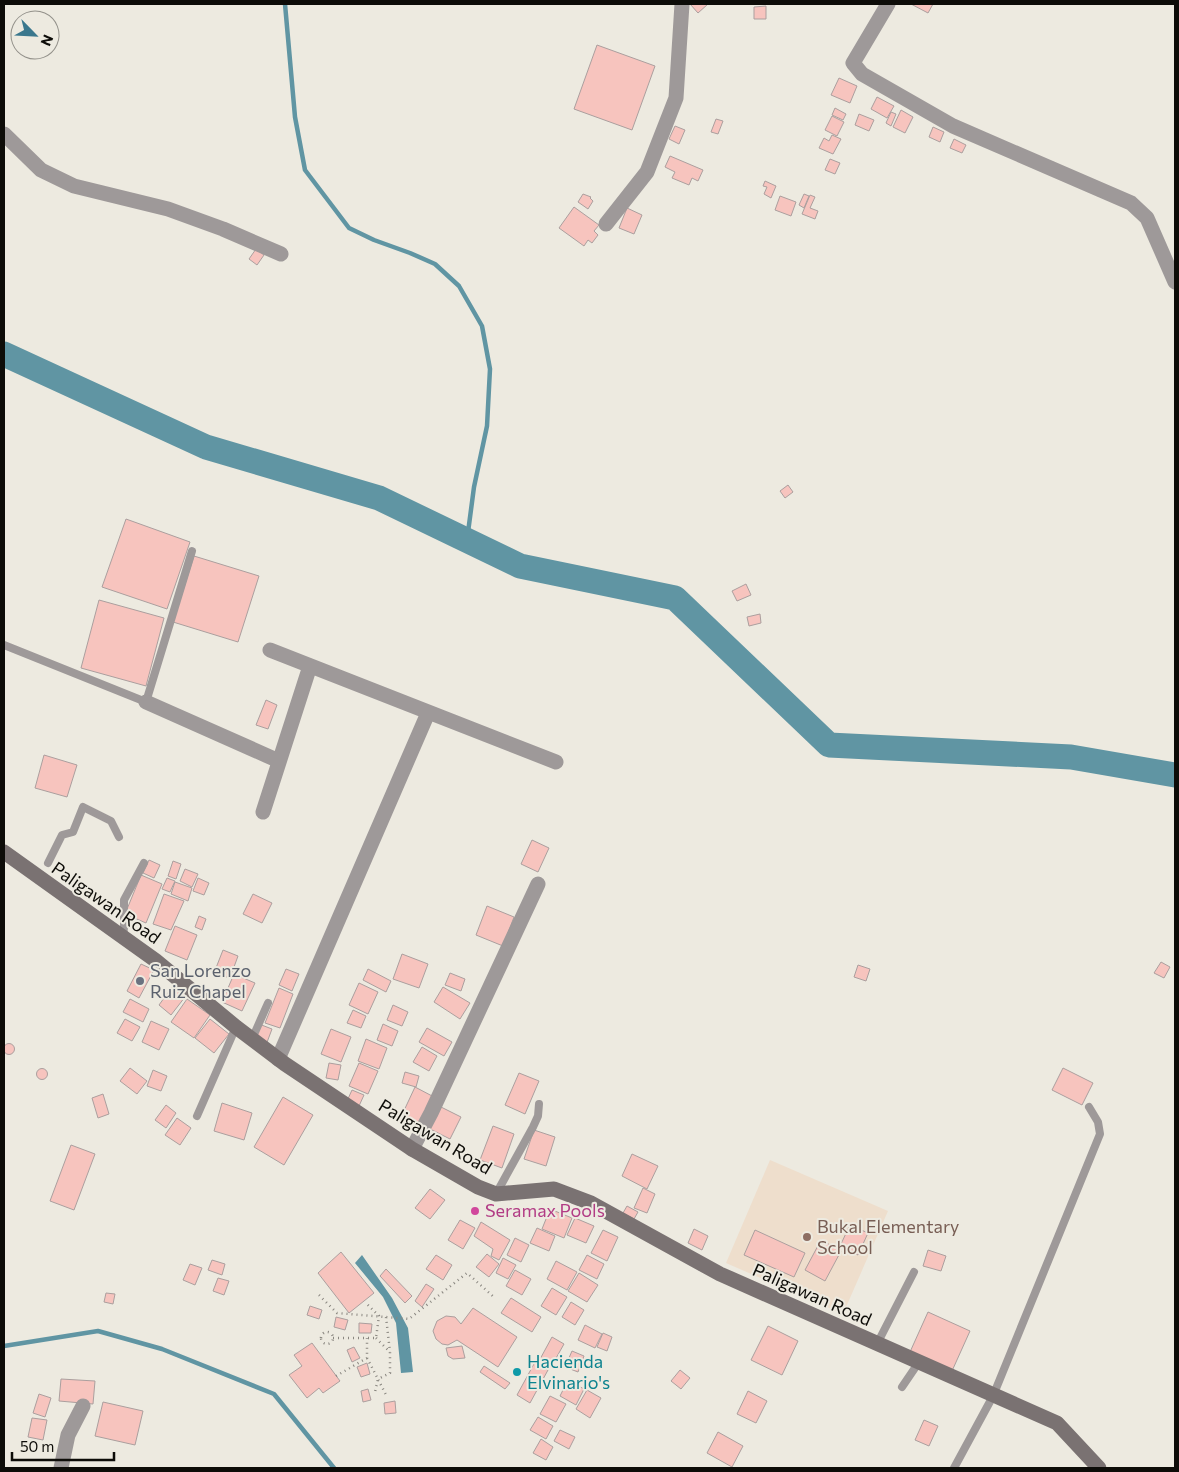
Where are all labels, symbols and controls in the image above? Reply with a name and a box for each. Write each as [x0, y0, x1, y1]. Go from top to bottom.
north arrow [10, 10, 60, 60]
text: N [37, 32, 57, 49]
street label: Paligawan Road [48, 856, 165, 948]
place label: San Lorenzo Ruiz Chapel [150, 959, 251, 1002]
marker: San Lorenzo Ruiz Chapel [134, 975, 146, 987]
street label: Paligawan Road [375, 1094, 496, 1179]
place label: Seramax Pools [485, 1199, 605, 1221]
marker: Seramax Pools [469, 1205, 481, 1217]
place label: Bukal Elementary School [817, 1215, 959, 1258]
marker: Bukal Elementary School [801, 1231, 813, 1243]
street label: Paligawan Road [749, 1258, 875, 1330]
place label: Hacienda Elvinario's [527, 1350, 610, 1393]
marker: Hacienda Elvinario's [511, 1366, 523, 1378]
scale bar [12, 1430, 115, 1462]
text: 50 m [20, 1437, 54, 1455]

